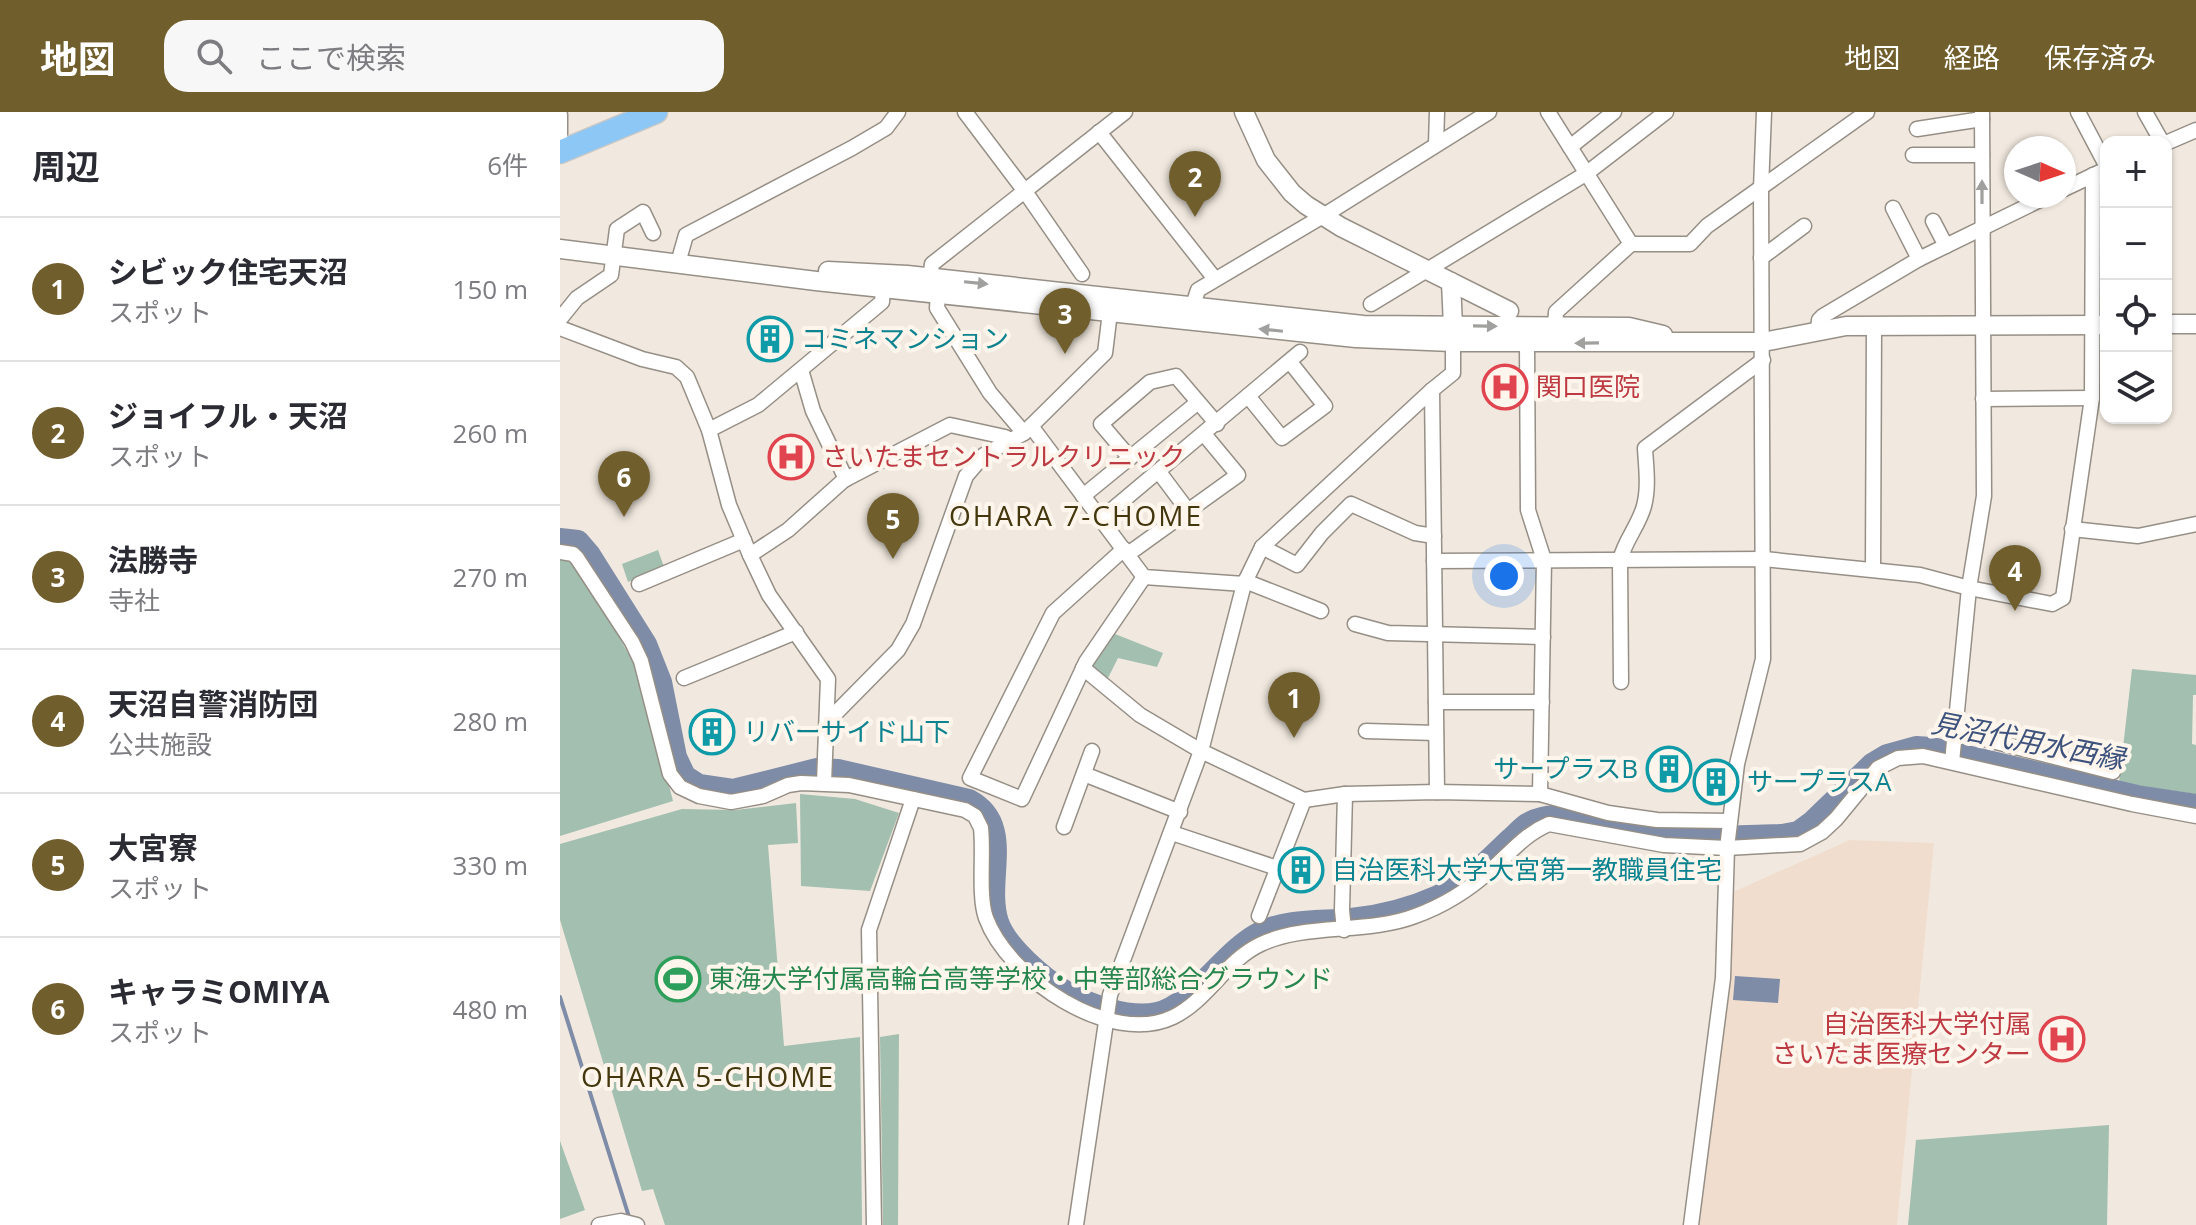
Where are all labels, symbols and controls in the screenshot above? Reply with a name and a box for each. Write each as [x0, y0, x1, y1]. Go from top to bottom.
search box [164, 20, 724, 92]
text: 地図 [40, 32, 116, 84]
icon: search [192, 34, 236, 78]
text: ここで検索 [256, 37, 406, 78]
text: 地図 [1844, 38, 1900, 76]
text: 経路 [1944, 38, 2000, 76]
text: 保存済み [2044, 38, 2156, 76]
north arrow [2004, 136, 2076, 208]
map controls [2100, 136, 2172, 424]
button: + [2100, 136, 2172, 208]
text: 周辺 [32, 143, 100, 189]
text: 6件 [487, 147, 528, 183]
pin: 2 [1169, 151, 1221, 217]
one-way arrow [1976, 179, 1988, 204]
button: − [2100, 208, 2172, 280]
text: シビック住宅天沼 [108, 251, 348, 292]
text: 1 [51, 271, 65, 307]
text: 150 m [453, 271, 528, 307]
one-way arrow [964, 276, 989, 289]
button: locate [2100, 280, 2172, 352]
pin: 3 [1039, 288, 1091, 354]
text: スポット [108, 294, 212, 330]
building icon: コミネマンション [746, 315, 794, 363]
place label: コミネマンション [801, 320, 1009, 356]
one-way arrow [1473, 320, 1498, 332]
one-way arrow [1258, 323, 1283, 336]
one-way arrow [1574, 337, 1599, 349]
button: layers [2100, 352, 2172, 424]
hospital icon: 関口医院 [1481, 363, 1529, 411]
place label: 関口医院 [1536, 368, 1640, 404]
text: ジョイフル・天沼 [108, 395, 348, 436]
text: 2 [51, 415, 65, 451]
text: 260 m [453, 415, 528, 451]
hospital icon: さいたまセントラルクリニック [767, 433, 815, 481]
text: スポット [108, 438, 212, 474]
place label: さいたまセントラルクリニック [822, 438, 1185, 474]
pin: 6 [598, 451, 650, 517]
pin: 5 [867, 493, 919, 559]
district label: OHARA 7-CHOME [949, 496, 1203, 534]
text: 法勝寺 [108, 539, 198, 580]
pin: 4 [1989, 545, 2041, 611]
your location [1484, 556, 1524, 596]
text: 3 [51, 559, 65, 595]
text: 270 m [453, 559, 528, 595]
text: 寺社 [108, 582, 160, 618]
pin: 1 [1268, 672, 1320, 738]
text: 天沼自警消防団 [108, 683, 318, 724]
text: 4 [51, 703, 65, 739]
text: 280 m [453, 703, 528, 739]
water label: 見沼代用水西縁 [1928, 703, 2131, 778]
building icon: リバーサイド山下 [688, 708, 736, 756]
place label: リバーサイド山下 [743, 713, 950, 749]
text: 公共施設 [108, 726, 212, 762]
building icon: サープラスB [1645, 745, 1693, 793]
place label: サープラスB [1493, 750, 1638, 786]
building icon: サープラスA [1692, 758, 1740, 806]
place label: サープラスA [1747, 763, 1892, 799]
text: 大宮寮 [108, 827, 198, 868]
building icon: 自治医科大学大宮第一教職員住宅 [1277, 846, 1325, 894]
text: 5 [51, 847, 65, 883]
text: 330 m [453, 847, 528, 883]
place label: 自治医科大学大宮第一教職員住宅 [1332, 851, 1722, 887]
text: スポット [108, 870, 212, 906]
sports icon: 東海大学付属高輪台高等学校・中等部総合グラウンド [654, 955, 702, 1003]
place label: 東海大学付属高輪台高等学校・中等部総合グラウンド [709, 960, 1333, 996]
text: キャラミOMIYA [108, 971, 330, 1012]
text: 6 [51, 991, 65, 1027]
text: 480 m [453, 991, 528, 1027]
place label: 自治医科大学付属 さいたま医療センター [1772, 1005, 2031, 1071]
text: スポット [108, 1014, 212, 1050]
hospital icon: 自治医科大学付属 さいたま医療センター [2038, 1015, 2086, 1063]
district label: OHARA 5-CHOME [581, 1057, 835, 1095]

